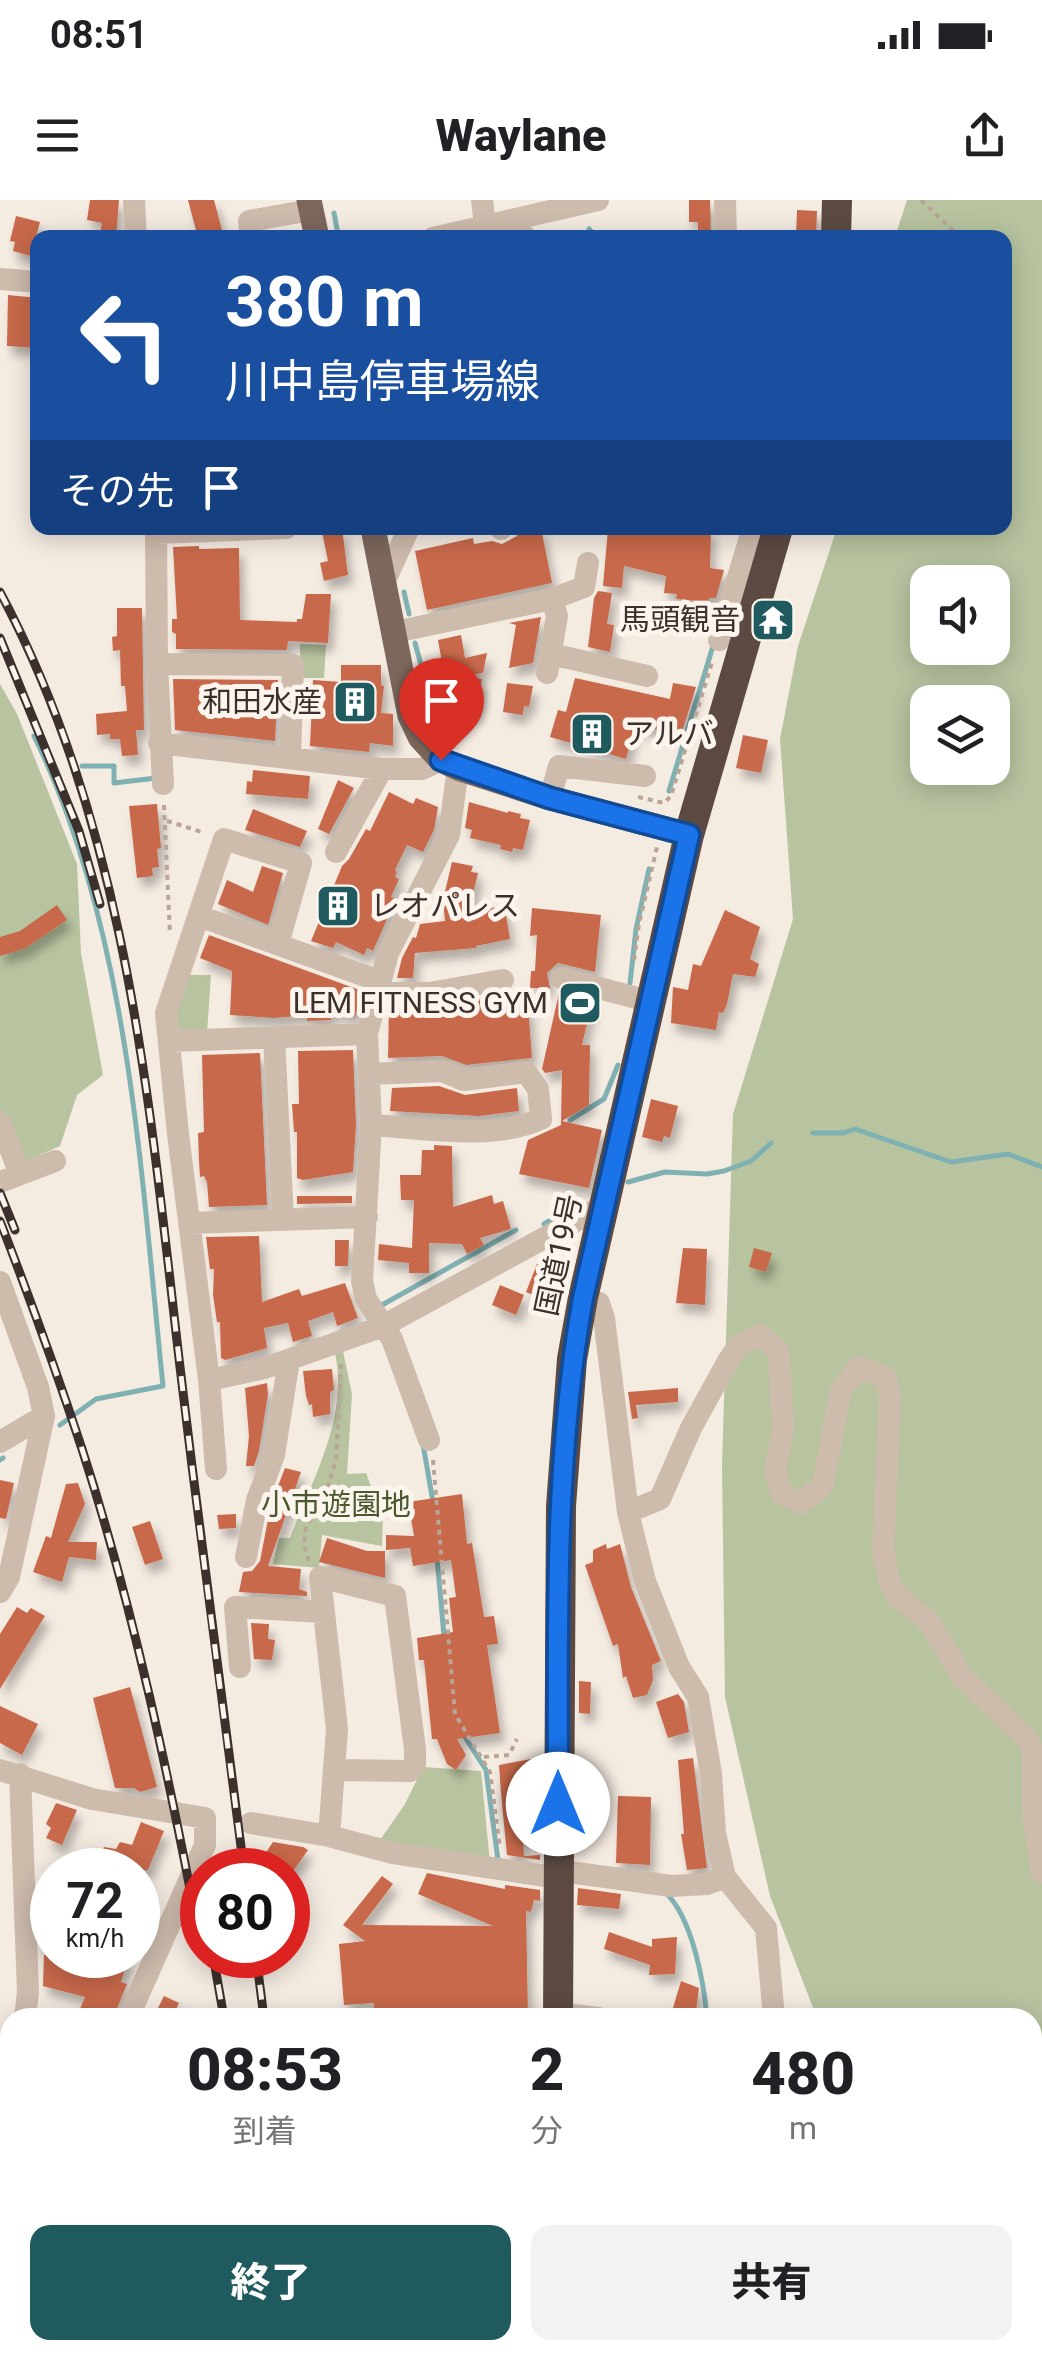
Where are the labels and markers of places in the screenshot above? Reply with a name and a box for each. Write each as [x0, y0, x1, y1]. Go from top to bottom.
temple icon: 馬頭観音 [750, 597, 796, 643]
place label: 馬頭観音 [620, 602, 740, 637]
pin [399, 658, 484, 761]
building icon: 和田水産 [332, 679, 378, 725]
place label: 和田水産 [202, 684, 322, 719]
building icon: アルバ [569, 711, 615, 757]
place label: アルバ [624, 716, 714, 751]
building icon: レオパレス [315, 883, 361, 929]
place label: レオパレス [370, 888, 520, 923]
sports icon: LEM FITNESS GYM [557, 980, 603, 1026]
place label: LEM FITNESS GYM [293, 985, 548, 1020]

